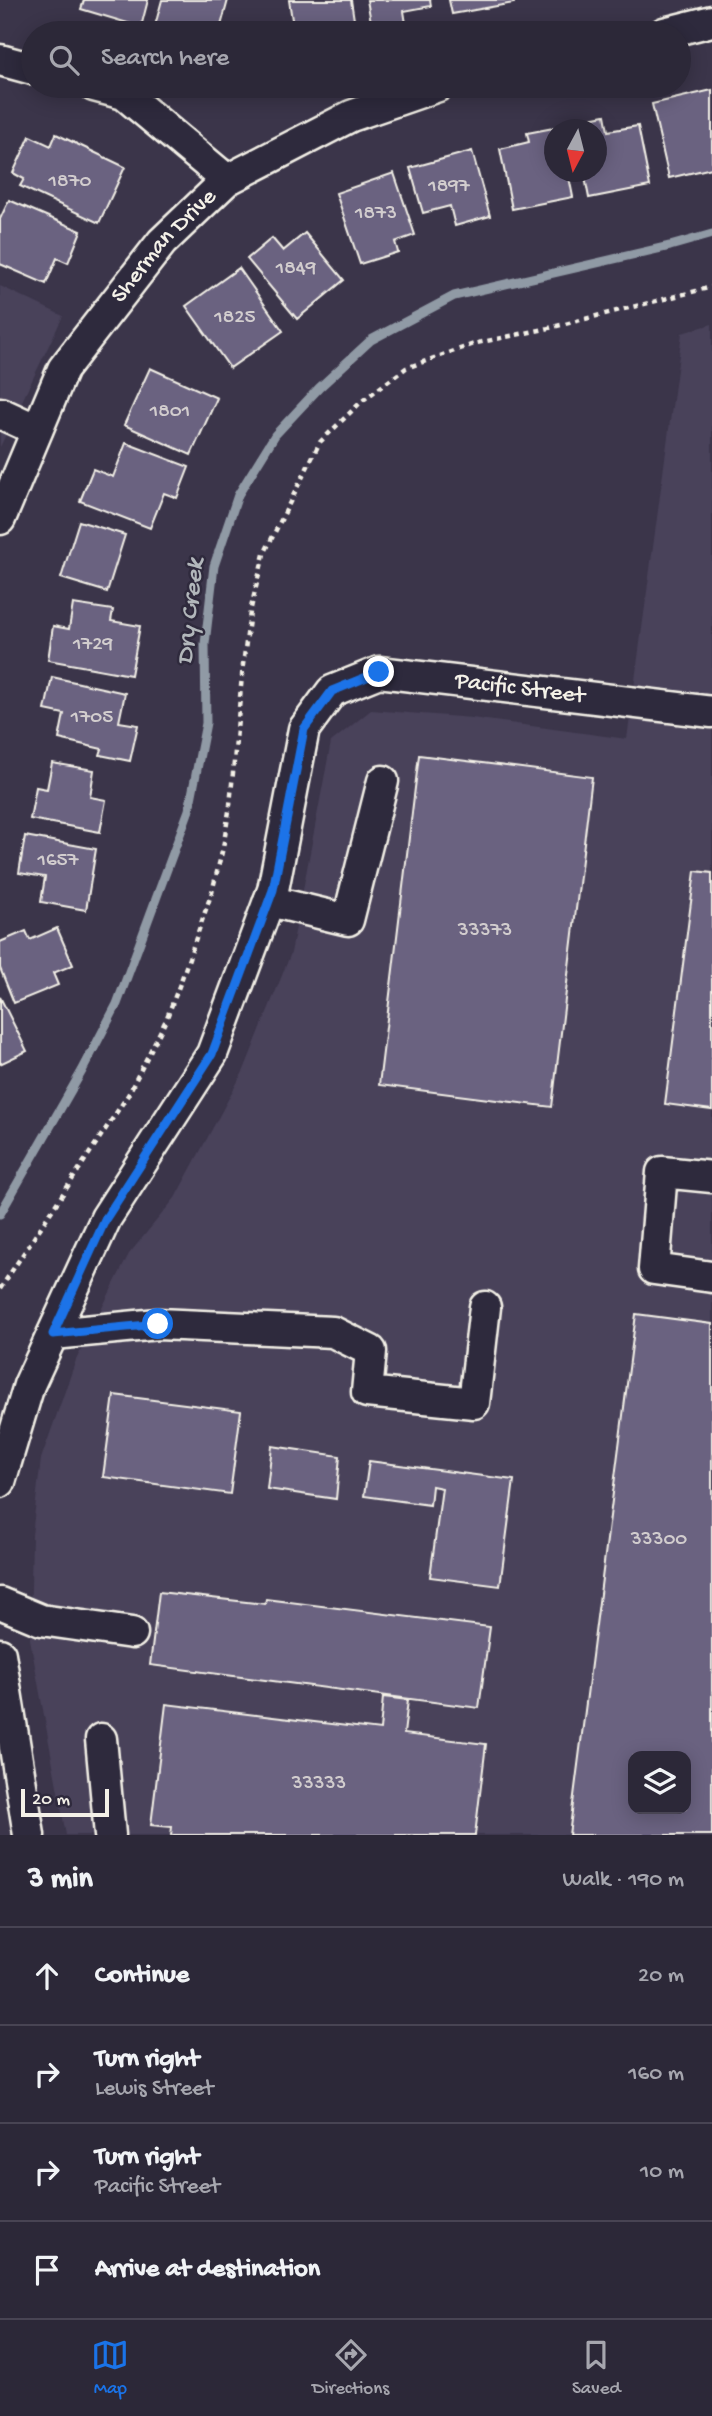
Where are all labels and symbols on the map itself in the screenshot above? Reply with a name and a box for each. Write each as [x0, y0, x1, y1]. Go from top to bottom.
north arrow [544, 119, 607, 182]
house number: 1870 [48, 170, 91, 195]
house number: 1897 [427, 175, 471, 200]
street label: Sherman Drive [105, 182, 224, 309]
house number: 1873 [354, 202, 397, 227]
house number: 1849 [275, 257, 317, 282]
house number: 1825 [213, 306, 256, 331]
house number: 1801 [149, 400, 190, 425]
water label: Dry Creek [171, 555, 213, 667]
house number: 1729 [72, 633, 114, 658]
route end [363, 656, 394, 687]
street label: Pacific Street [452, 667, 588, 711]
house number: 1705 [70, 706, 113, 731]
house number: 1657 [36, 849, 80, 874]
house number: 33373 [457, 919, 512, 944]
route start [142, 1308, 173, 1339]
house number: 33300 [630, 1528, 687, 1553]
house number: 33333 [291, 1772, 346, 1797]
scale bar [21, 1786, 108, 1818]

